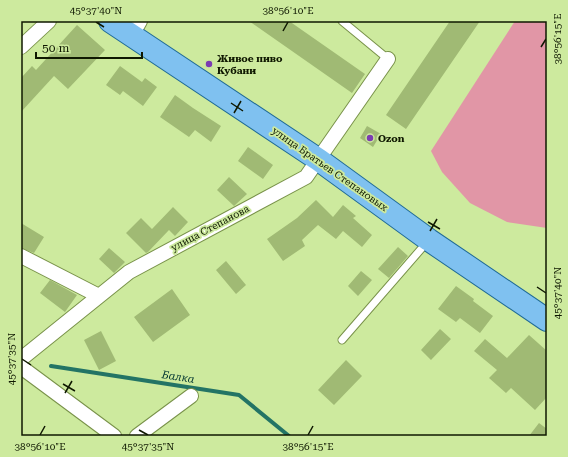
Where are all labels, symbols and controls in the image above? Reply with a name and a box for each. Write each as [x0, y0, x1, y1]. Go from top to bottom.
text: 45°37'40"N [70, 5, 122, 16]
text: 38°56'10"E [262, 5, 314, 16]
text: 38°56'15"E [552, 13, 563, 65]
scale bar [36, 34, 142, 60]
text: 50 m [42, 41, 69, 55]
place label: Живое пиво Кубани [217, 53, 283, 76]
marker: Живое пиво Кубани [204, 59, 214, 69]
street label: улица Братьев Степановых [270, 125, 390, 213]
marker: Ozon [365, 133, 375, 143]
place label: Ozon [378, 133, 405, 144]
street label: улица Степанова [169, 203, 251, 253]
text: 45°37'40"N [552, 267, 563, 319]
text: 45°37'35"N [6, 333, 17, 385]
water label: Балка [160, 368, 196, 386]
text: 38°56'10"E [14, 441, 66, 452]
text: 45°37'35"N [122, 441, 174, 452]
text: 38°56'15"E [282, 441, 334, 452]

